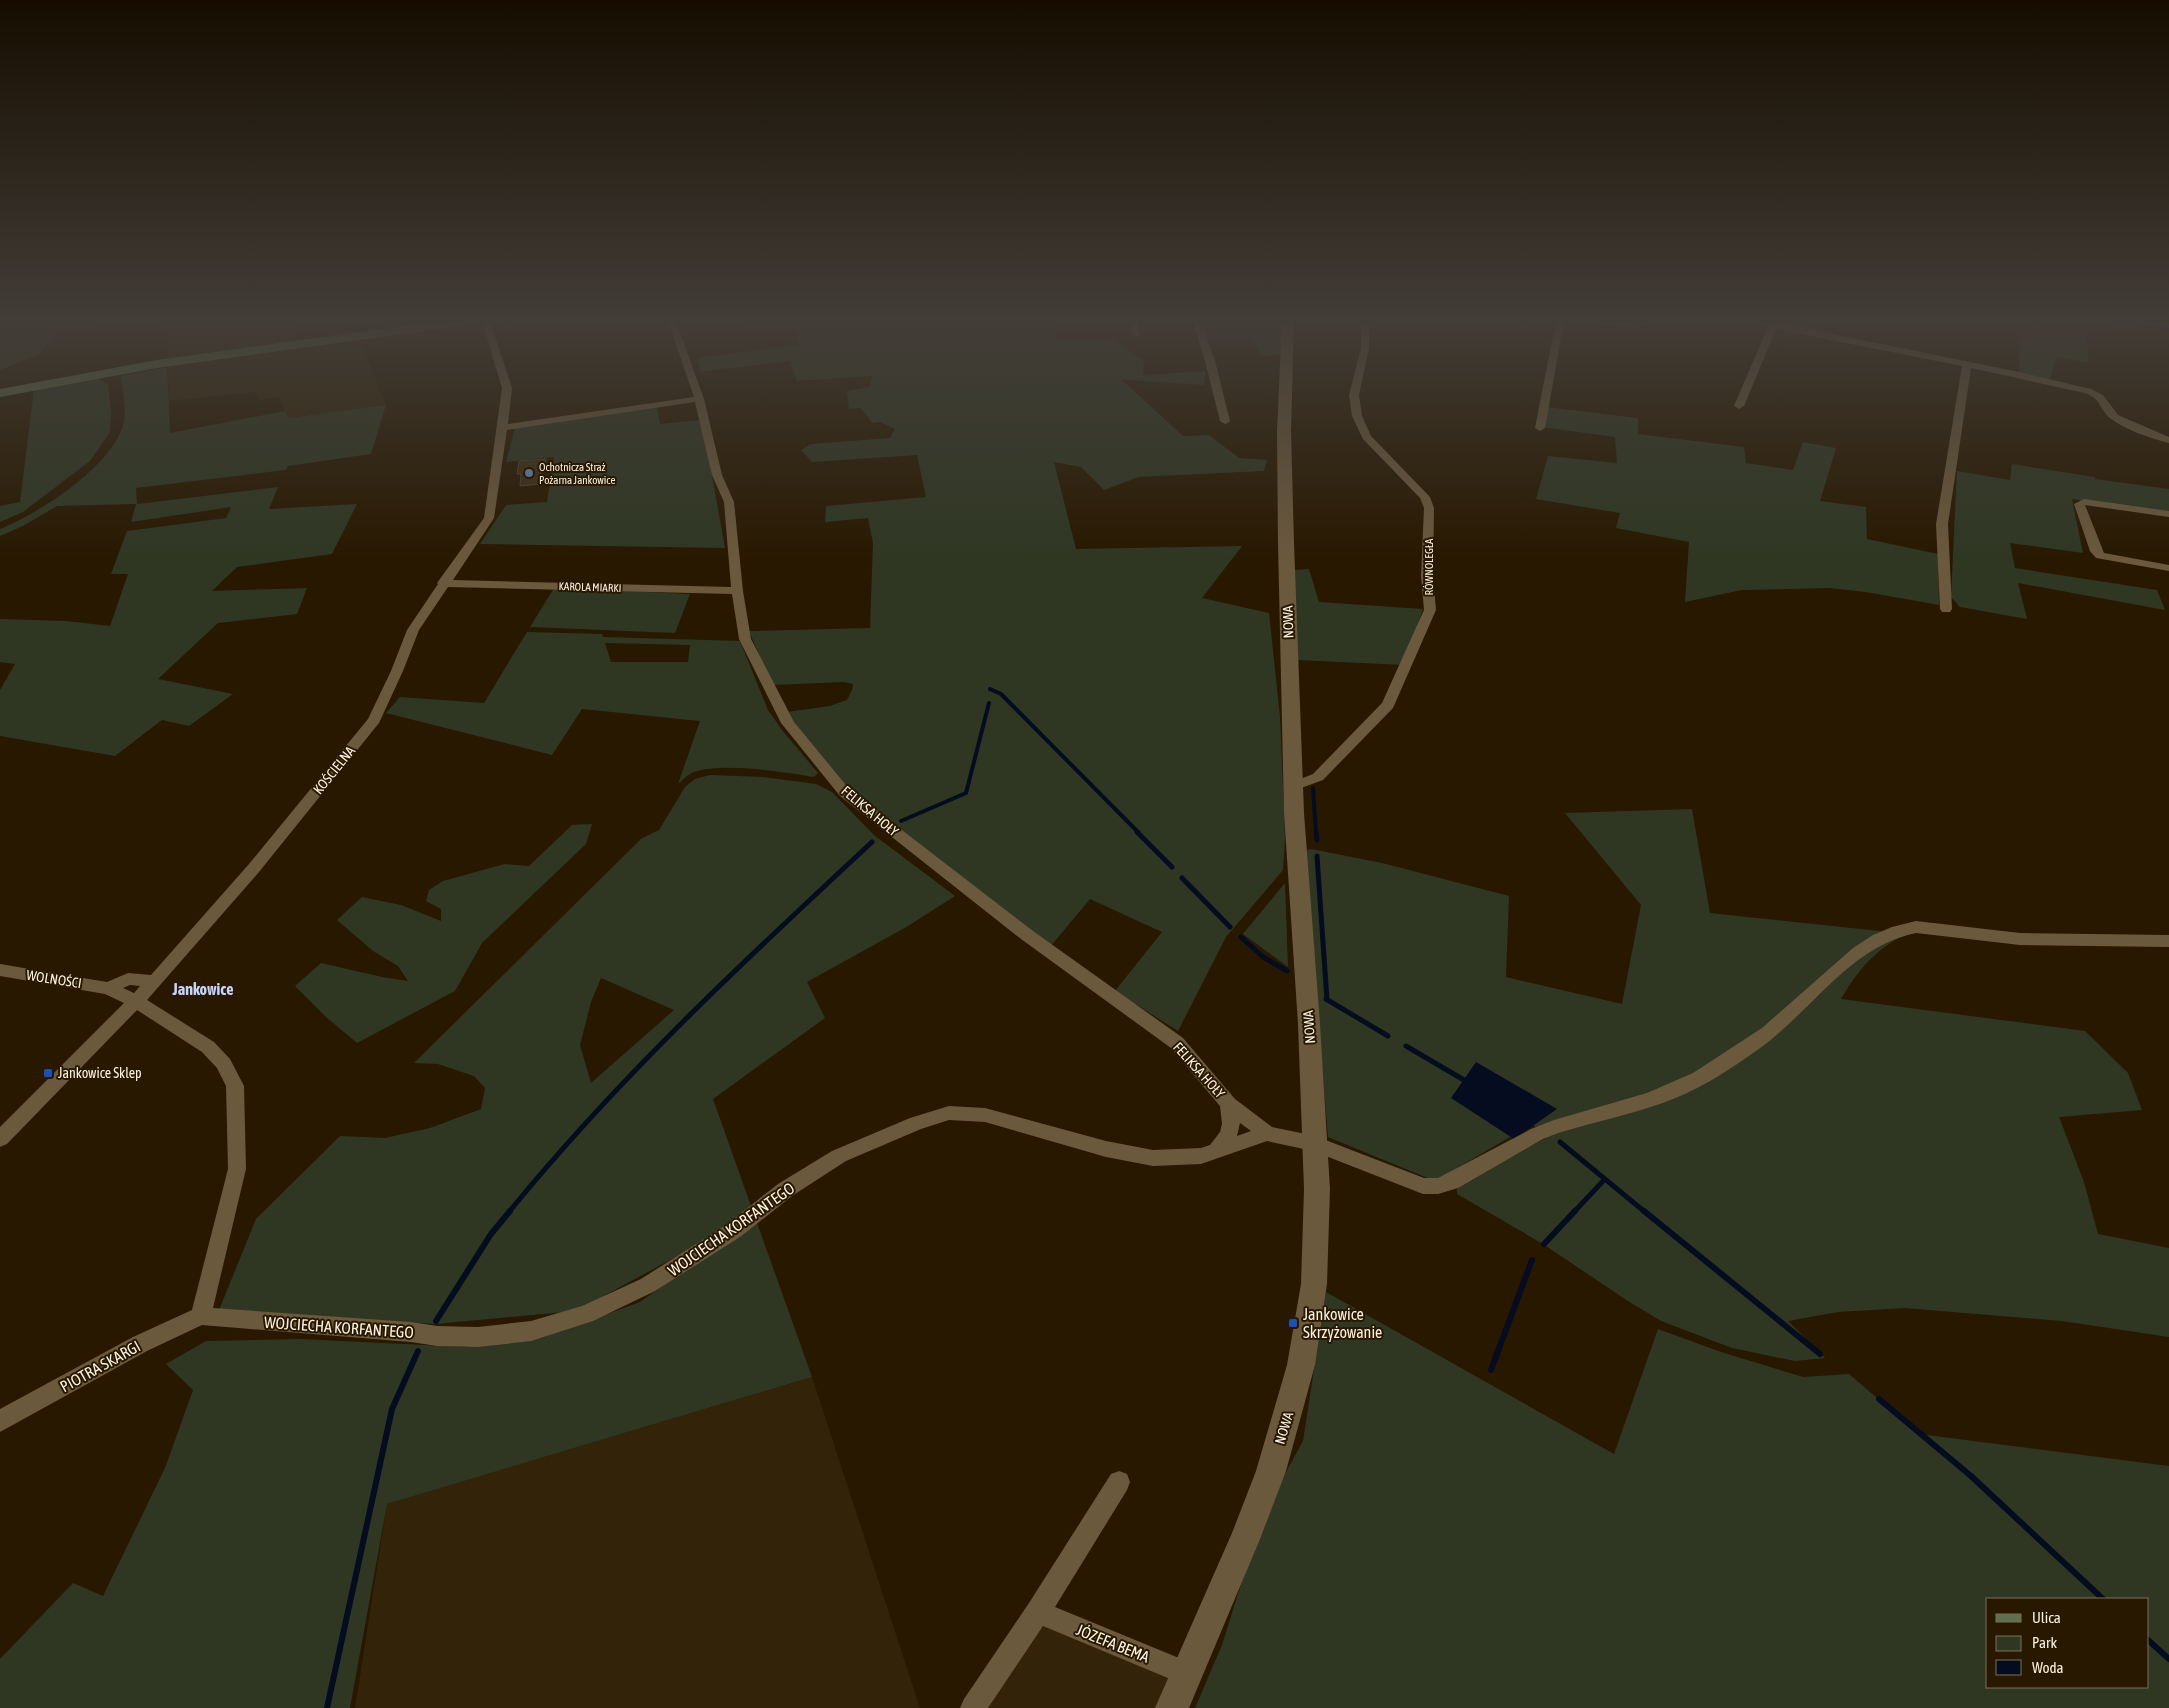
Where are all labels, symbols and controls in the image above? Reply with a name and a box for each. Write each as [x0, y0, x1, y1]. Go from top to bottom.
place label: Ochotnicza Straż Pożarna Jankowice [539, 461, 615, 486]
marker: Ochotnicza Straż Pożarna Jankowice [523, 467, 535, 479]
street label: RÓWNOLEGŁA [1423, 538, 1435, 596]
street label: KAROLA MIARKI [558, 580, 622, 594]
street label: NOWA [1279, 605, 1297, 639]
street label: KOŚCIELNA [310, 743, 358, 797]
street label: FELIKSA HOŁY [838, 783, 902, 840]
street label: WOLNOŚCI [25, 967, 83, 991]
district label: Jankowice [172, 980, 233, 998]
street label: NOWA [1300, 1010, 1318, 1044]
street label: FELIKSA HOŁY [1170, 1039, 1229, 1102]
place label: Jankowice Sklep [58, 1065, 142, 1081]
marker: Jankowice Sklep [42, 1067, 54, 1079]
street label: WOJCIECHA KORFANTEGO [664, 1179, 798, 1279]
place label: Jankowice Skrzyżowanie [1303, 1305, 1382, 1342]
street label: WOJCIECHA KORFANTEGO [264, 1313, 414, 1341]
marker: Jankowice Skrzyżowanie [1287, 1317, 1299, 1329]
street label: PIOTRA SKARGI [57, 1337, 143, 1395]
street label: NOWA [1272, 1410, 1297, 1446]
legend [1986, 1598, 2149, 1688]
text: Ulica [2032, 1609, 2061, 1626]
street label: JÓZEFA BEMA [1074, 1620, 1152, 1666]
text: Park [2032, 1634, 2057, 1651]
text: Woda [2032, 1659, 2064, 1676]

